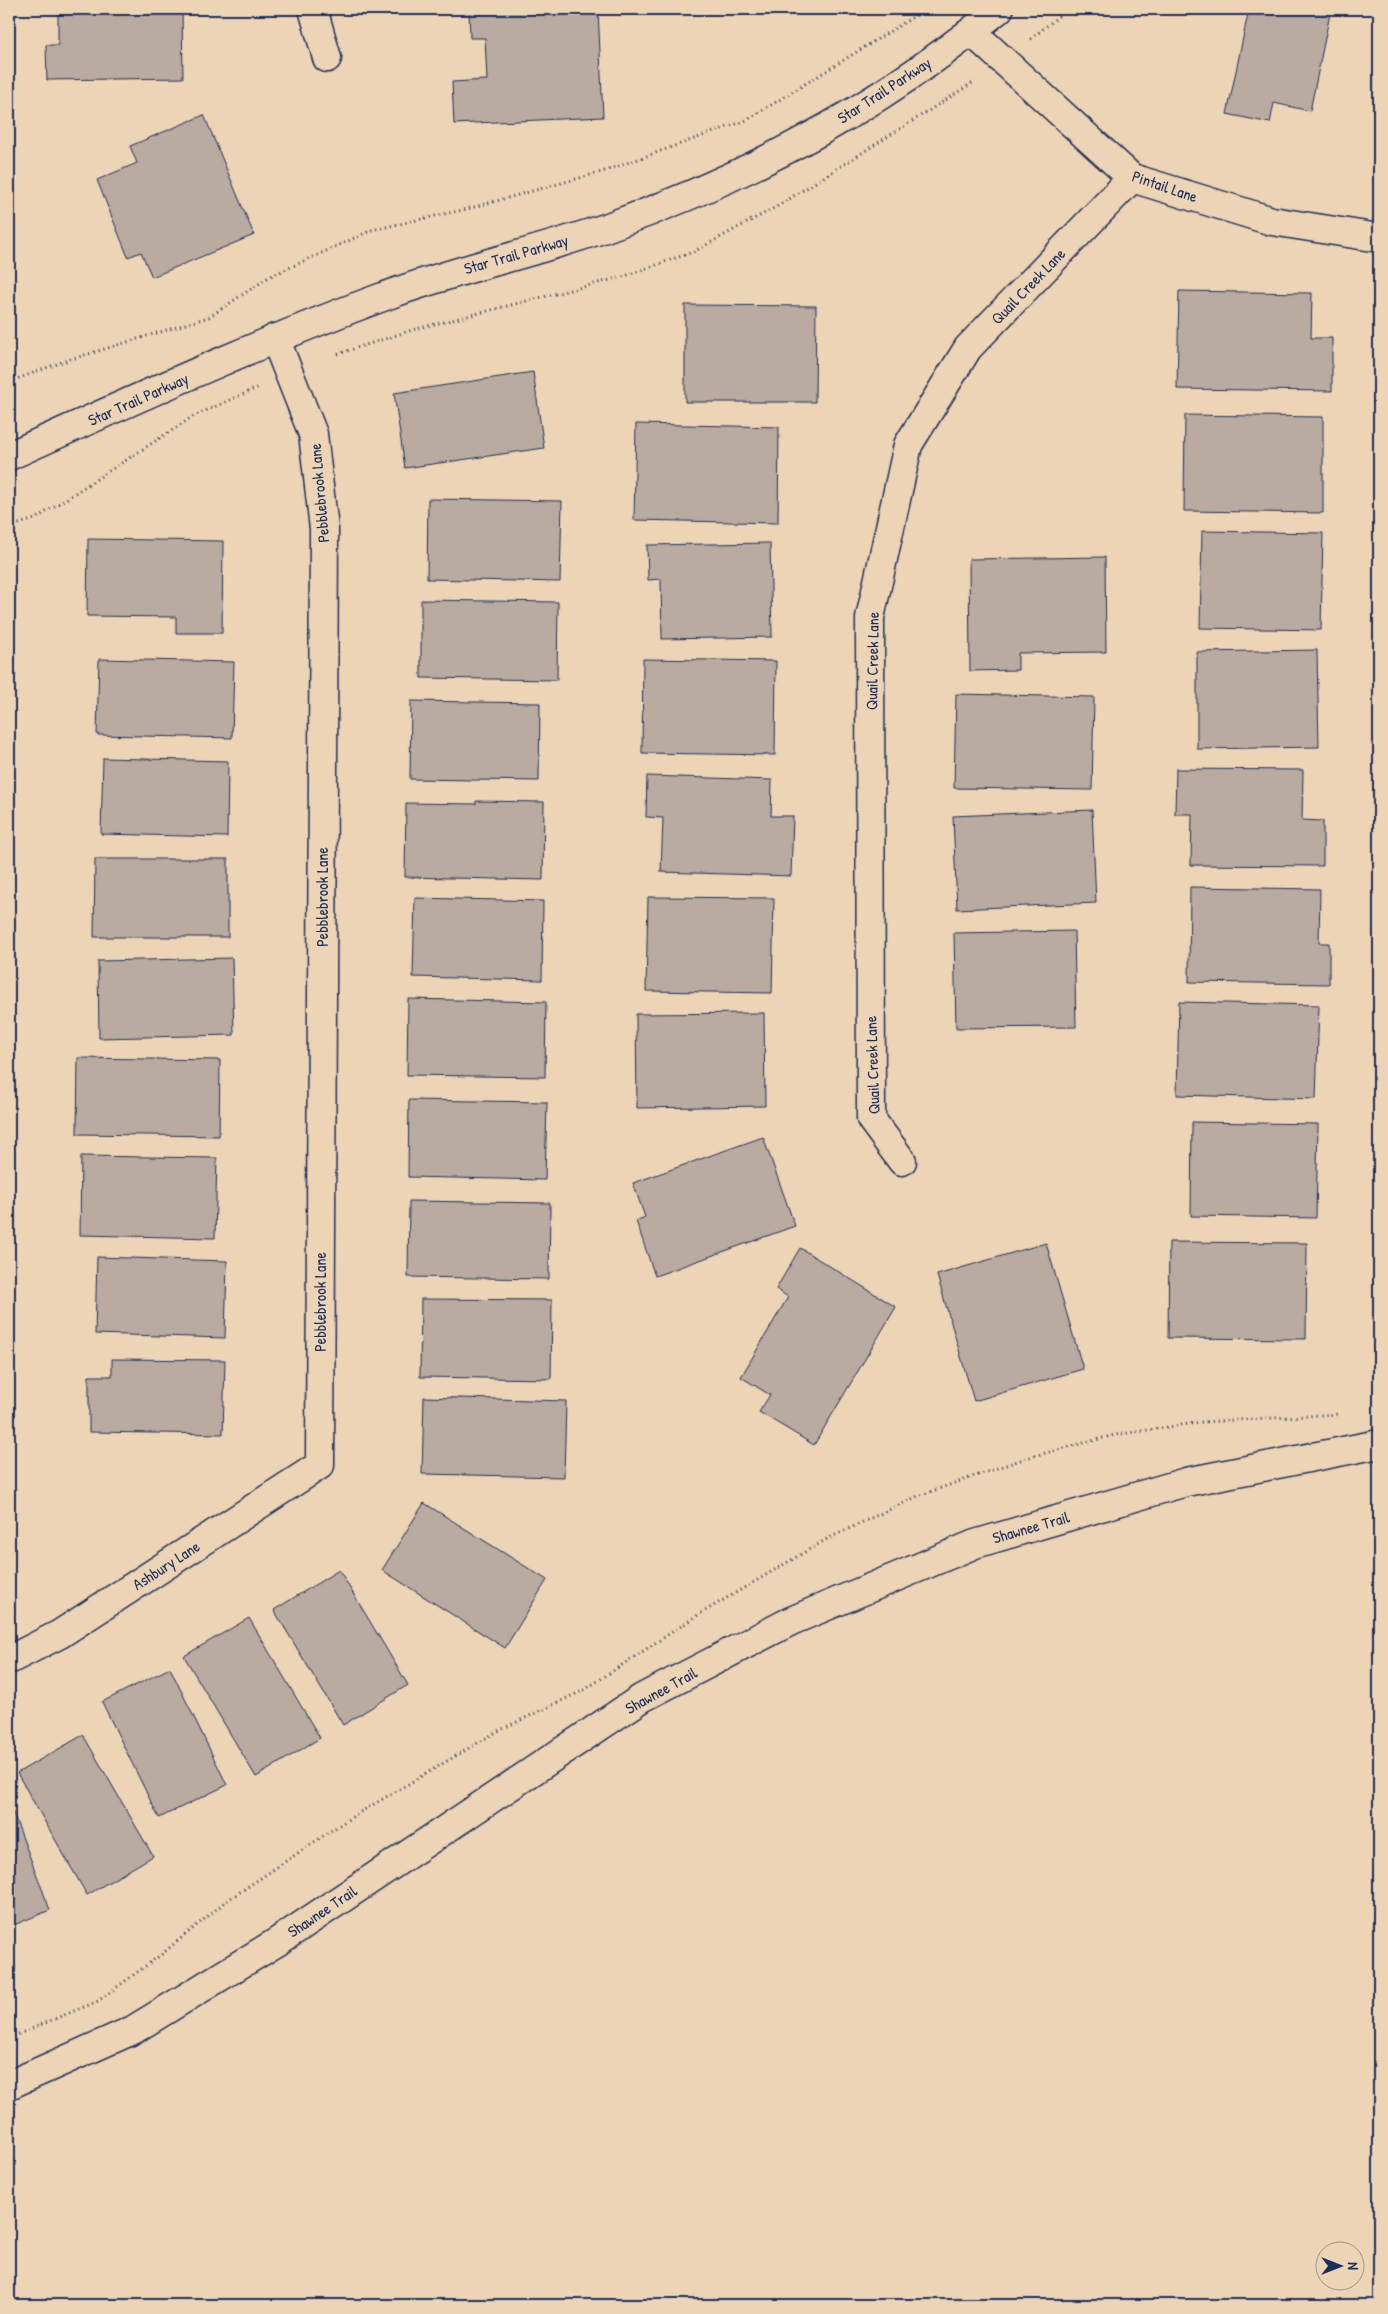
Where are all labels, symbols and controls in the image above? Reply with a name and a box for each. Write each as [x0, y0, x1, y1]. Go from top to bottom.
street label: Star Trail Parkway [833, 51, 935, 129]
street label: Pintail Lane [1129, 165, 1201, 208]
street label: Star Trail Parkway [461, 229, 571, 279]
street label: Quail Creek Lane [986, 242, 1071, 329]
street label: Star Trail Parkway [84, 367, 192, 431]
street label: Pebblebrook Lane [304, 442, 334, 544]
street label: Quail Creek Lane [860, 611, 884, 710]
street label: Pebblebrook Lane [311, 847, 333, 947]
street label: Quail Creek Lane [859, 1015, 885, 1115]
street label: Pebblebrook Lane [309, 1252, 331, 1352]
street label: Shawnee Trail [990, 1505, 1073, 1548]
street label: Ashbury Lane [128, 1535, 204, 1595]
street label: Shawnee Trail [621, 1661, 702, 1719]
street label: Shawnee Trail [283, 1879, 362, 1942]
north arrow [1316, 2242, 1366, 2292]
text: N [1344, 2262, 1363, 2270]

